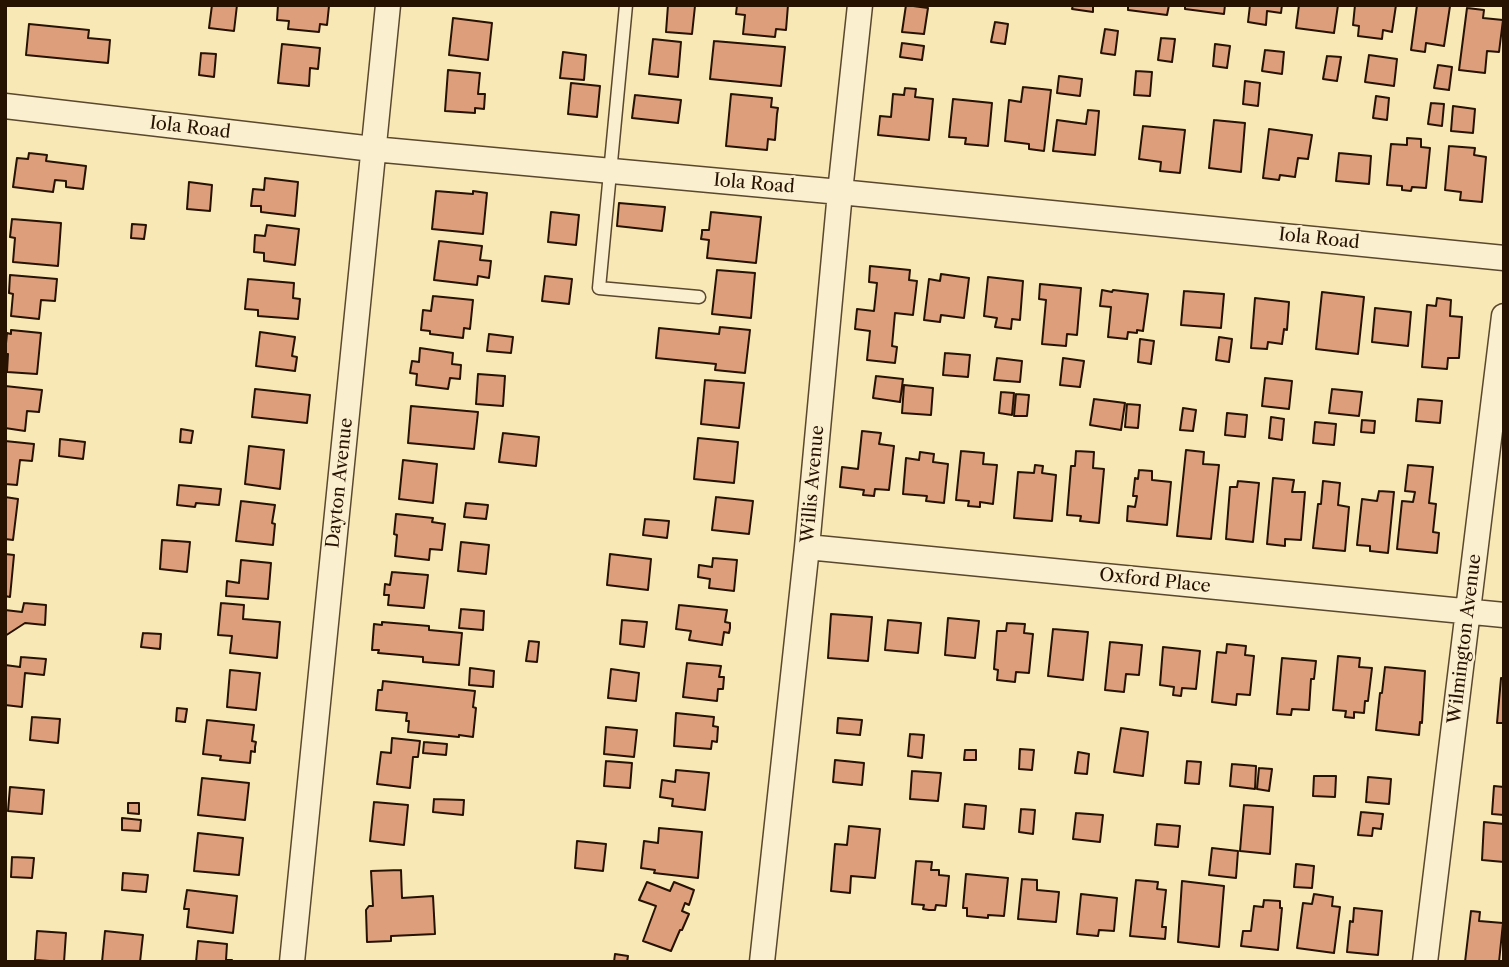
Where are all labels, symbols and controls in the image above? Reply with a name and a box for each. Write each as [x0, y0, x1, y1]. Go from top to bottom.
street label: Iola Road [148, 112, 232, 144]
street label: Iola Road [712, 170, 796, 198]
street label: Iola Road [1277, 224, 1361, 254]
street label: Dayton Avenue [322, 417, 358, 549]
street label: Willis Avenue [797, 424, 829, 544]
street label: Wilmington Avenue [1444, 553, 1486, 725]
street label: Oxford Place [1098, 564, 1212, 598]

